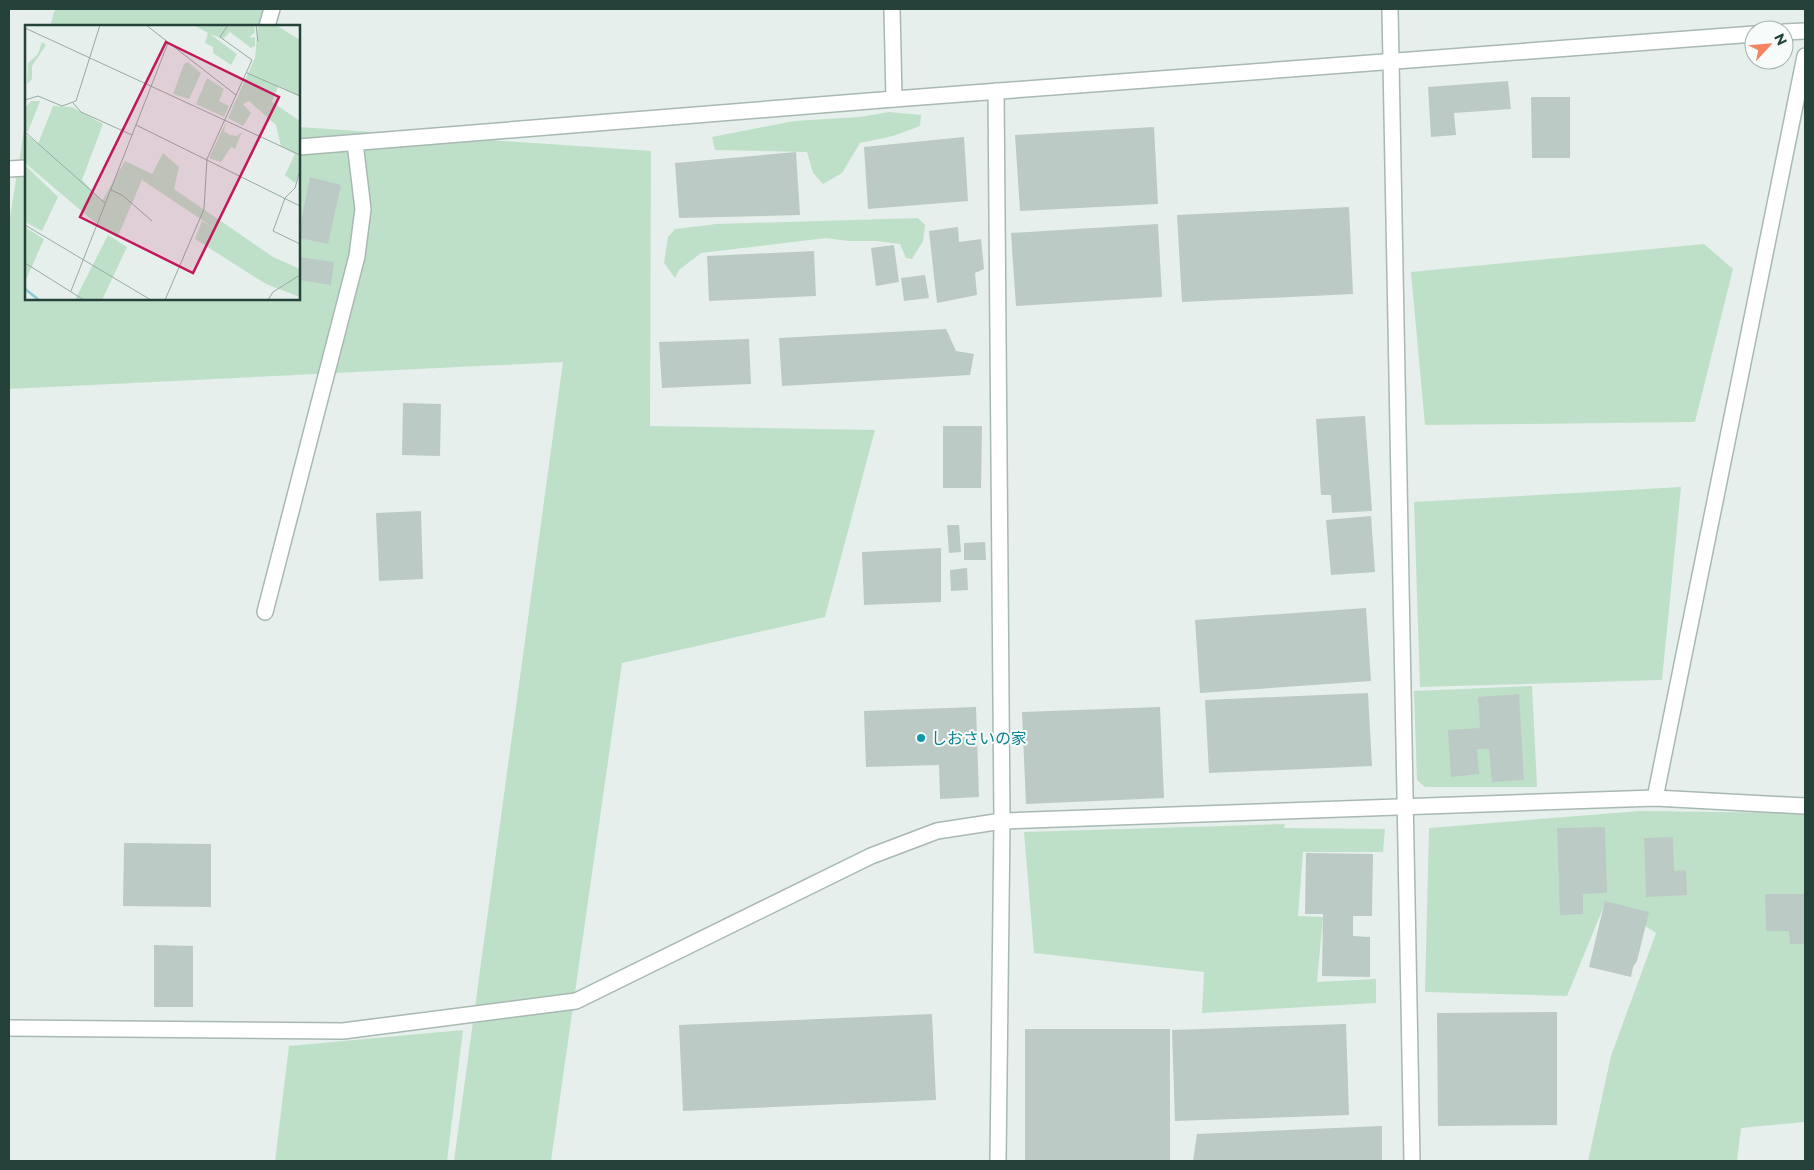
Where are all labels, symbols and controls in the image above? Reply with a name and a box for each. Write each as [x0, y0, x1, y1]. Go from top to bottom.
north arrow [1744, 20, 1794, 70]
inset map [25, 25, 300, 300]
text: N [1770, 30, 1791, 48]
place label: しおさいの家 [931, 729, 1027, 748]
marker: しおさいの家 [915, 732, 927, 744]

